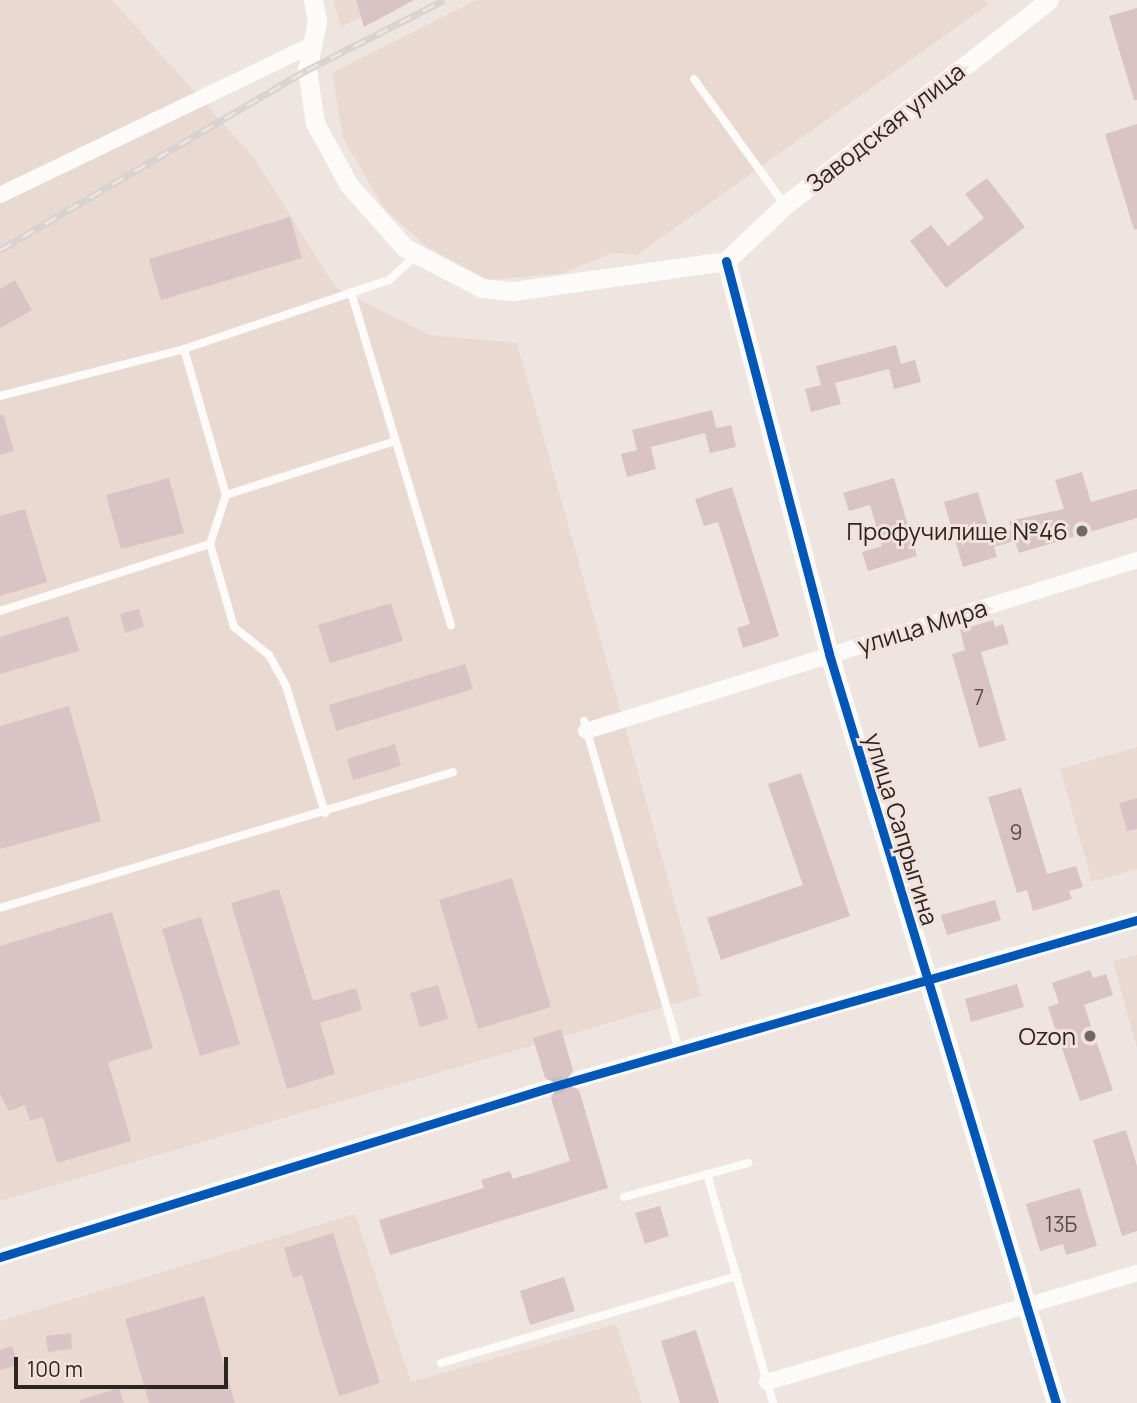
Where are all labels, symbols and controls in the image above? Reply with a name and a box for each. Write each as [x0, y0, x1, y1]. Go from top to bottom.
street label: Заводская улица [800, 56, 970, 198]
place label: Профучилище №46 [846, 517, 1068, 545]
marker: Профучилище №46 [1074, 523, 1090, 539]
street label: улица Мира [854, 593, 990, 659]
house number: 7 [974, 684, 984, 710]
street label: улица Сапрыгина [859, 729, 945, 929]
house number: 9 [1009, 819, 1023, 845]
place label: Ozon [1018, 1022, 1076, 1050]
marker: Ozon [1082, 1028, 1098, 1044]
house number: 13Б [1045, 1211, 1077, 1237]
scale bar [18, 1344, 231, 1388]
text: 100 m [27, 1355, 83, 1383]

